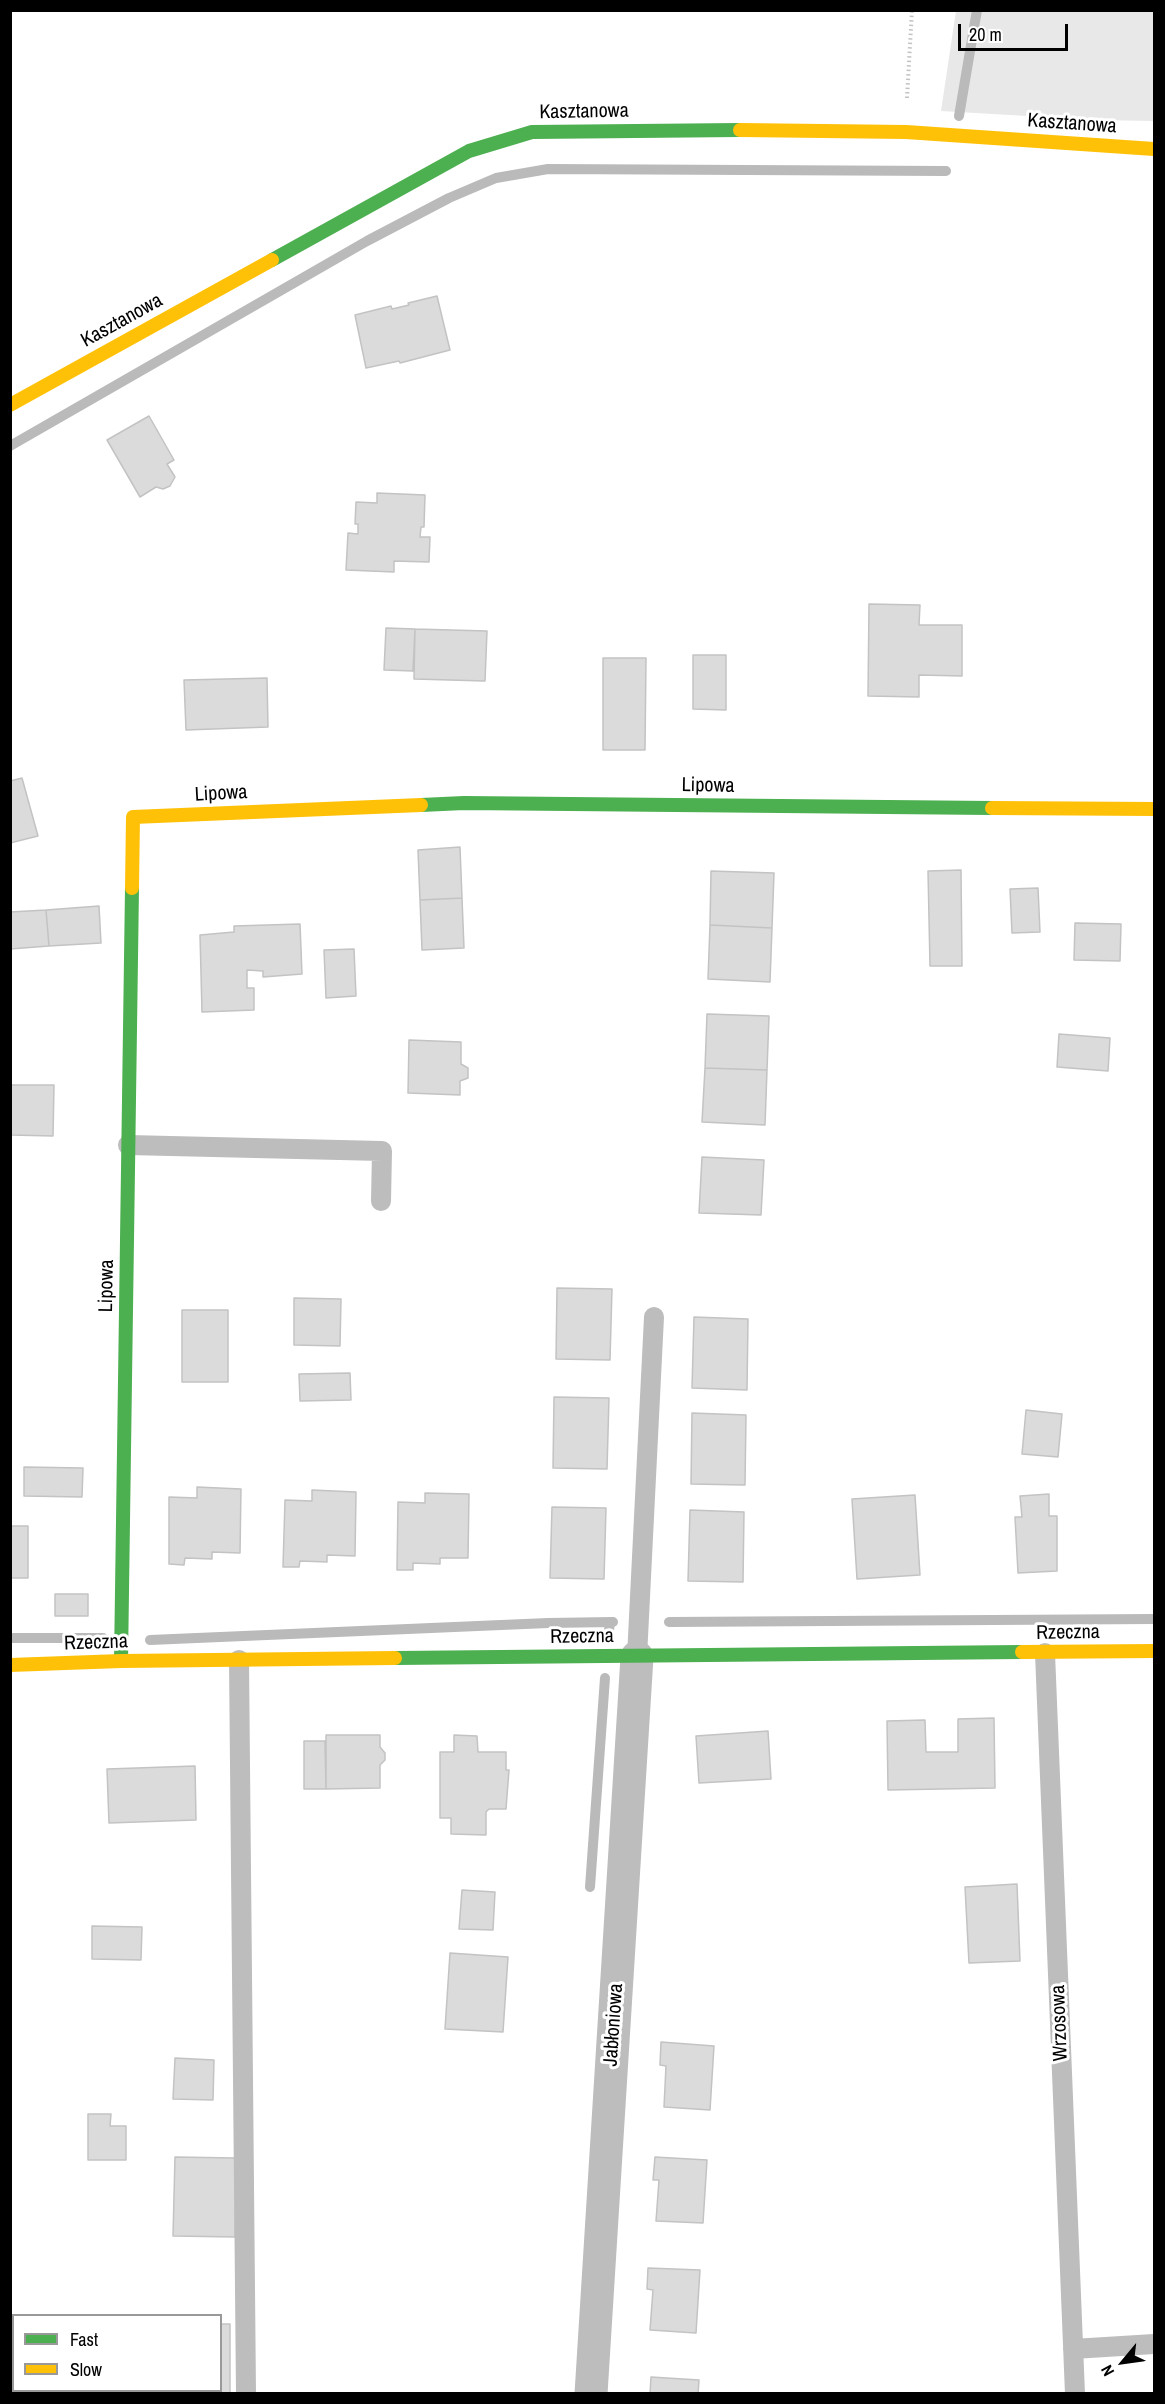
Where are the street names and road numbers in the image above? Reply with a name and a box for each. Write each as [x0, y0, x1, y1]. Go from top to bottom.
street label: Kasztanowa [539, 99, 629, 125]
street label: Kasztanowa [1027, 109, 1117, 139]
street label: Kasztanowa [77, 289, 167, 353]
street label: Lipowa [681, 774, 735, 798]
street label: Lipowa [194, 781, 248, 807]
street label: Lipowa [95, 1259, 119, 1313]
street label: Rzeczna [1036, 1620, 1100, 1646]
street label: Rzeczna [550, 1624, 614, 1650]
street label: Rzeczna [64, 1630, 128, 1656]
street label: Jabłoniowa [599, 1983, 629, 2067]
street label: Wrzosowa [1047, 1984, 1073, 2062]

